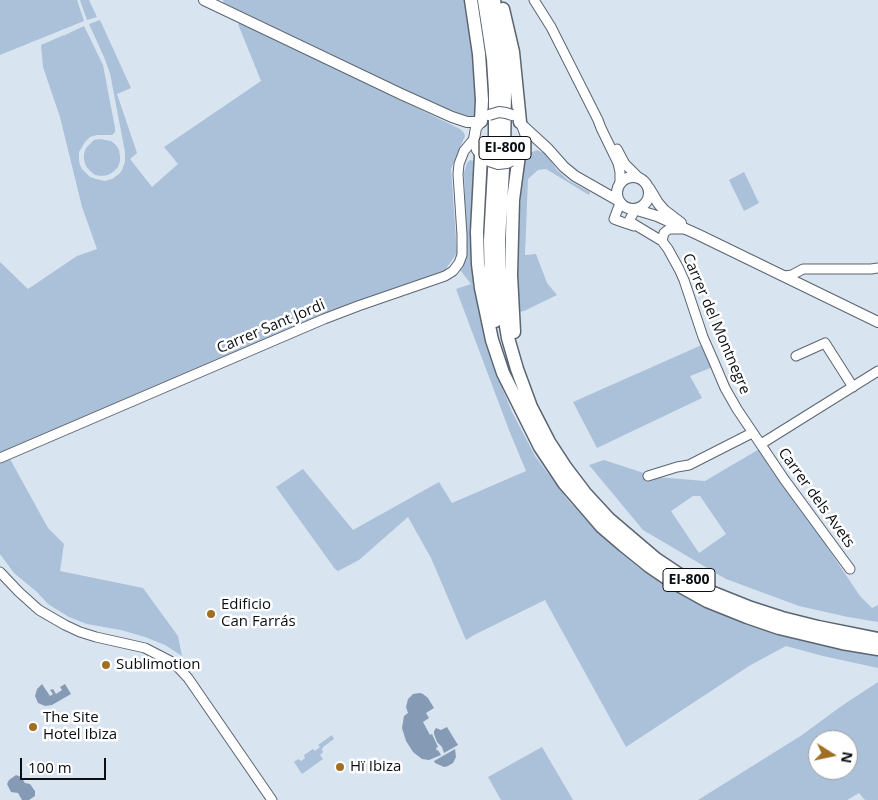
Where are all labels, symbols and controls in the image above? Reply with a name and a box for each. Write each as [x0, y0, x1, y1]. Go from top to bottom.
road number: EI-800 [479, 136, 531, 160]
street label: Carrer del Montnegre [678, 251, 754, 397]
street label: Carrer Sant Jordi [214, 296, 328, 358]
street label: Carrer dels Avets [774, 445, 858, 551]
road number: EI-800 [663, 568, 715, 592]
place label: Edificio Can Farrás [221, 596, 296, 631]
marker: Edificio Can Farrás [205, 608, 217, 620]
place label: Sublimotion [116, 656, 200, 674]
marker: Sublimotion [100, 659, 112, 671]
place label: The Site Hotel Ibiza [43, 709, 117, 744]
marker: The Site Hotel Ibiza [27, 721, 39, 733]
north arrow [808, 730, 858, 780]
scale bar [22, 748, 109, 780]
text: N [837, 750, 858, 765]
text: 100 m [28, 757, 72, 777]
place label: Hï Ibiza [350, 758, 401, 776]
marker: Hï Ibiza [334, 761, 346, 773]

